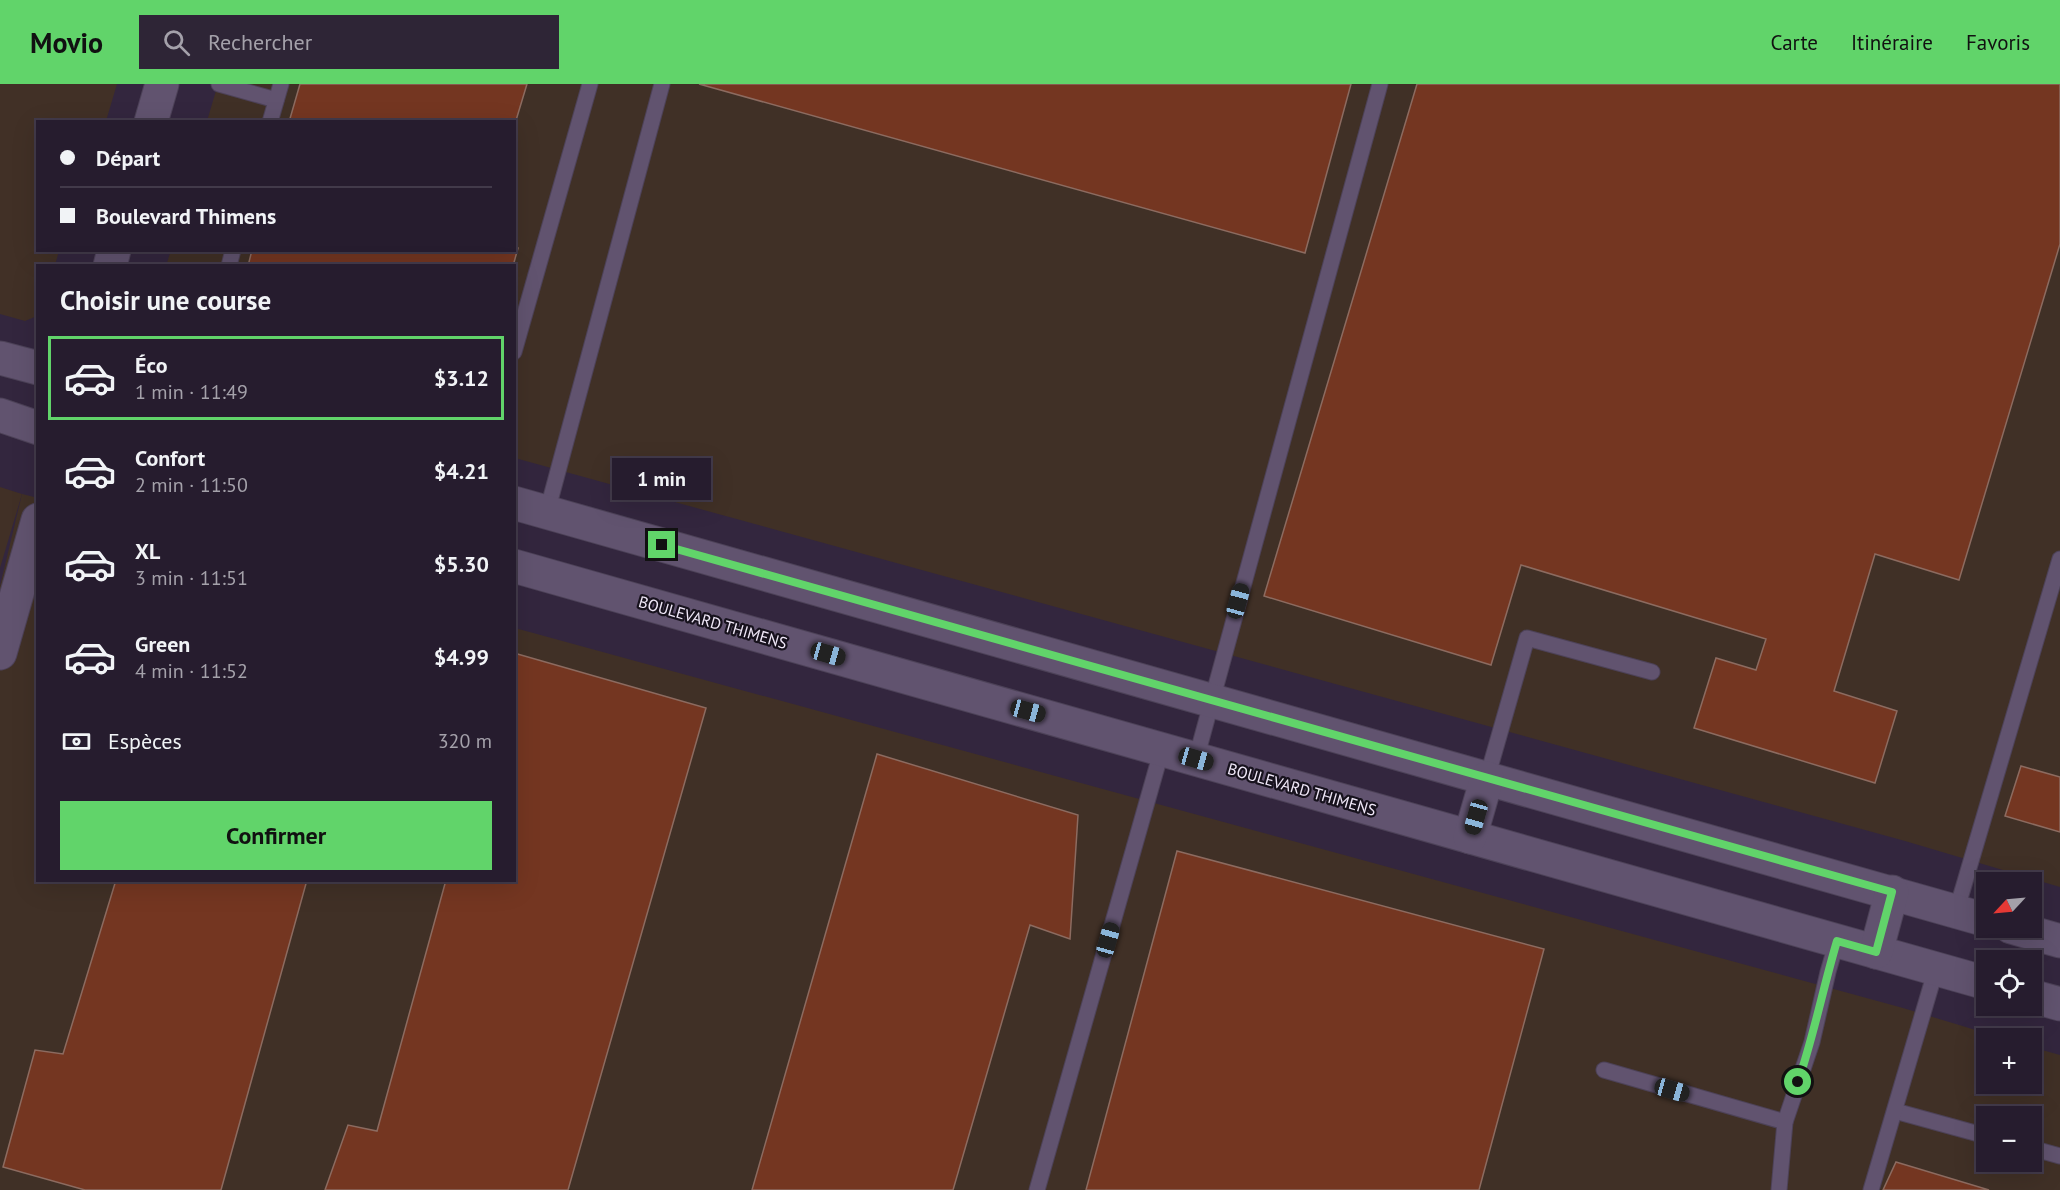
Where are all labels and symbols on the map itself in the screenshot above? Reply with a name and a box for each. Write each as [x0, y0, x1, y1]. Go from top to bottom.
callout: 1 min [612, 458, 712, 500]
route end [648, 531, 675, 558]
car [1225, 581, 1251, 621]
street label: BOULEVARD THIMENS [636, 591, 790, 653]
car [808, 640, 848, 668]
car [1008, 698, 1048, 724]
car [1176, 745, 1216, 773]
street label: BOULEVARD THIMENS [1225, 758, 1379, 820]
car [1462, 797, 1490, 837]
north arrow [1976, 872, 2042, 938]
car [1094, 920, 1122, 960]
route start [1784, 1068, 1811, 1095]
car [1652, 1076, 1692, 1104]

